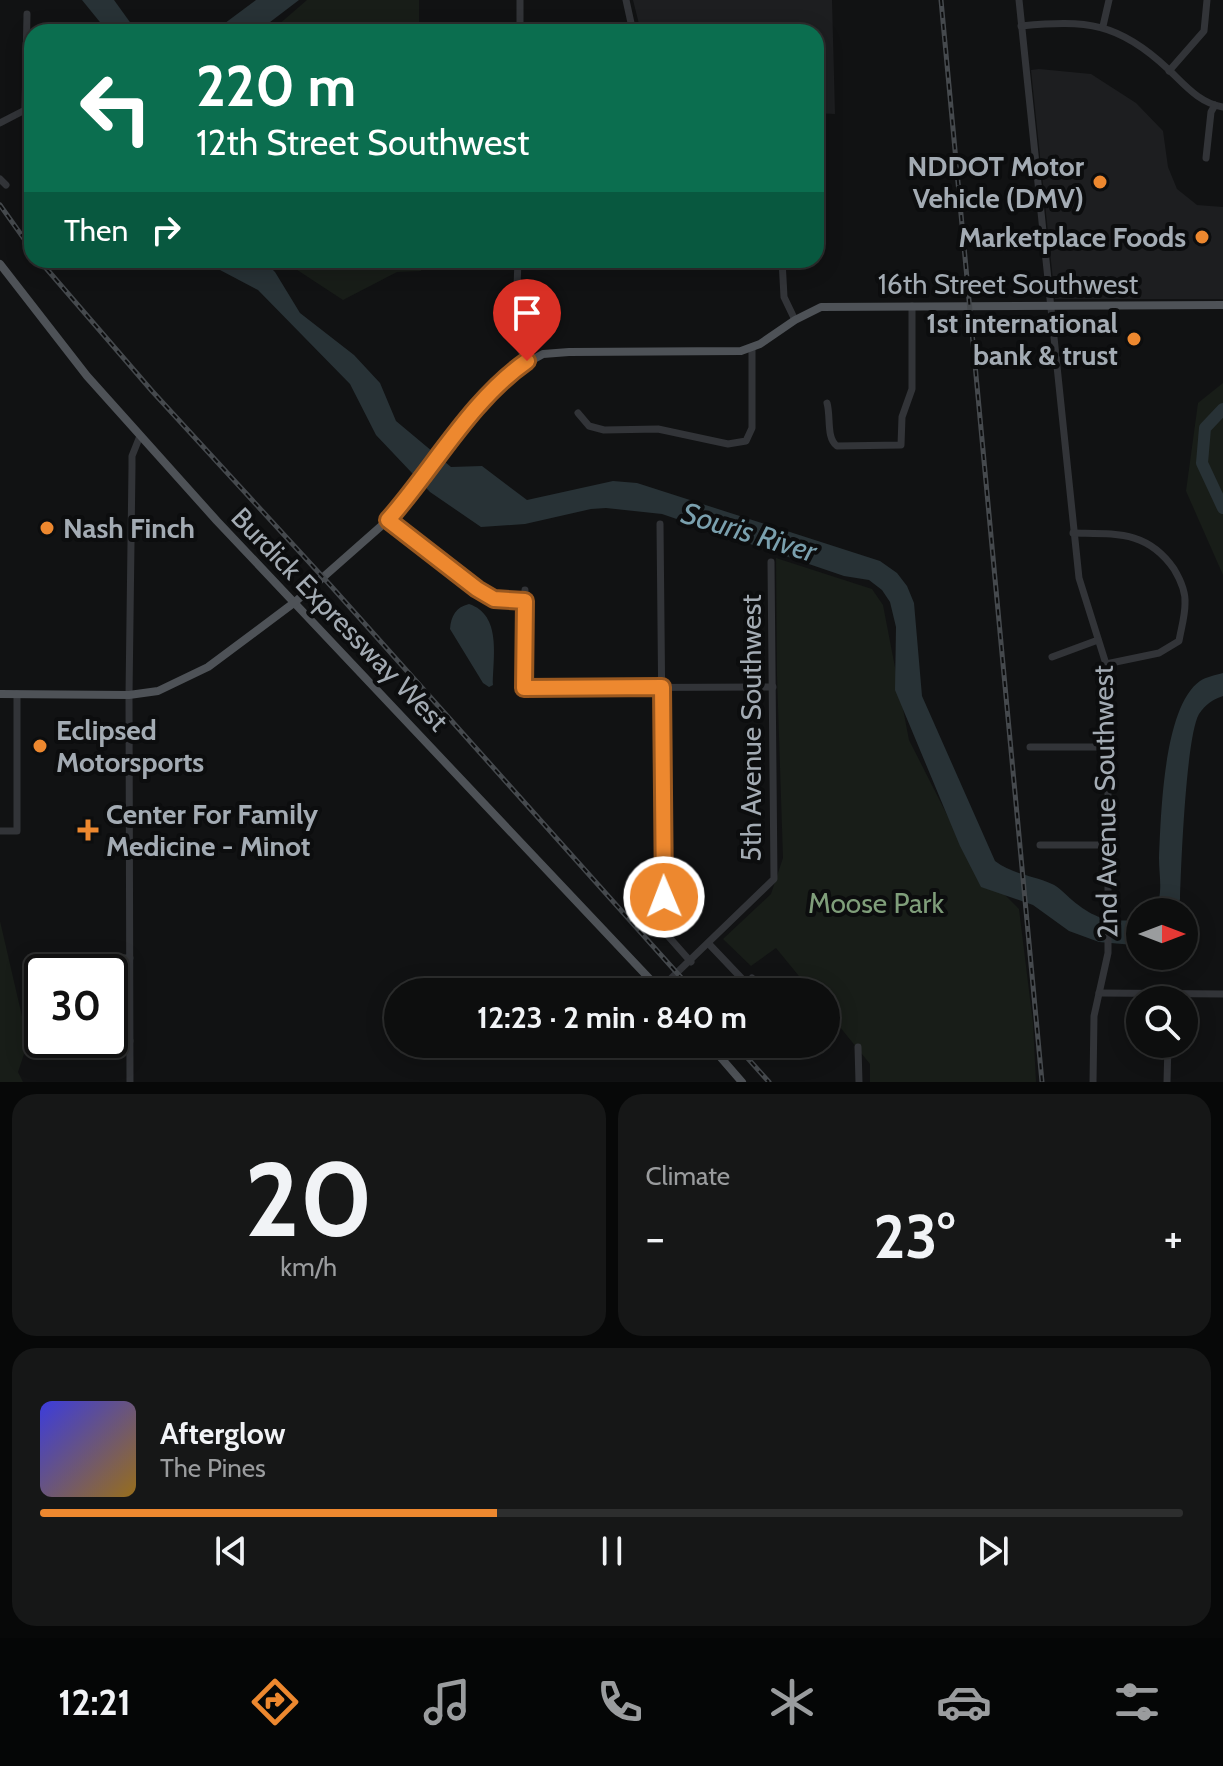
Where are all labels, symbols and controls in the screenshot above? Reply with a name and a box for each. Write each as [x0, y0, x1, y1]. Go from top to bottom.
text: 220 m [196, 52, 356, 120]
icon: left [64, 56, 168, 160]
text: 12th Street Southwest [196, 120, 529, 164]
place label: NDDOT Motor Vehicle (DMV) [908, 149, 1085, 215]
marker: NDDOT Motor Vehicle (DMV) [1091, 173, 1109, 191]
icon: right [144, 208, 188, 252]
text: Then [64, 212, 128, 249]
place label: Marketplace Foods [958, 220, 1186, 254]
marker: Marketplace Foods [1193, 228, 1211, 246]
street label: 16th Street Southwest [878, 267, 1138, 301]
pin [493, 279, 561, 361]
icon: arrive [505, 291, 549, 335]
place label: 1st international bank & trust [926, 306, 1118, 372]
marker: 1st international bank & trust [1125, 330, 1143, 348]
water label: Souris River [677, 494, 823, 571]
street label: Burdick Expressway West [224, 500, 456, 738]
place label: Nash Finch [63, 511, 195, 545]
marker: Nash Finch [38, 519, 56, 537]
street label: 5th Avenue Southwest [734, 594, 768, 862]
street label: 2nd Avenue Southwest [1086, 665, 1124, 939]
place label: Eclipsed Motorsports [56, 713, 204, 779]
marker: Eclipsed Motorsports [31, 737, 49, 755]
place label: Center For Family Medicine - Minot [106, 797, 318, 863]
marker: Center For Family Medicine - Minot [77, 819, 99, 841]
position arrow [622, 855, 706, 939]
park label: Moose Park [808, 886, 944, 920]
north arrow [1126, 898, 1198, 970]
map controls [1126, 898, 1198, 1058]
speed limit sign: 30 [24, 954, 128, 1058]
button: search [1126, 986, 1198, 1058]
text: 12:23 · 2 min · 840 m [477, 999, 747, 1036]
text: 20 [245, 1136, 373, 1262]
text: Climate [646, 1160, 730, 1192]
text: 23° [874, 1200, 955, 1273]
text: − [646, 1211, 665, 1264]
text: + [1164, 1211, 1183, 1264]
text: km/h [280, 1251, 337, 1283]
text: Afterglow [160, 1415, 286, 1452]
text: The Pines [160, 1452, 266, 1484]
icon: previous [209, 1529, 253, 1573]
icon: pause [590, 1529, 634, 1573]
icon: next [971, 1529, 1015, 1573]
icon: directions [247, 1674, 303, 1730]
icon: music [419, 1674, 475, 1730]
icon: phone [592, 1674, 648, 1730]
icon: climate [764, 1674, 820, 1730]
icon: car [936, 1674, 992, 1730]
icon: filters [1109, 1674, 1165, 1730]
text: 12:21 [58, 1680, 131, 1724]

